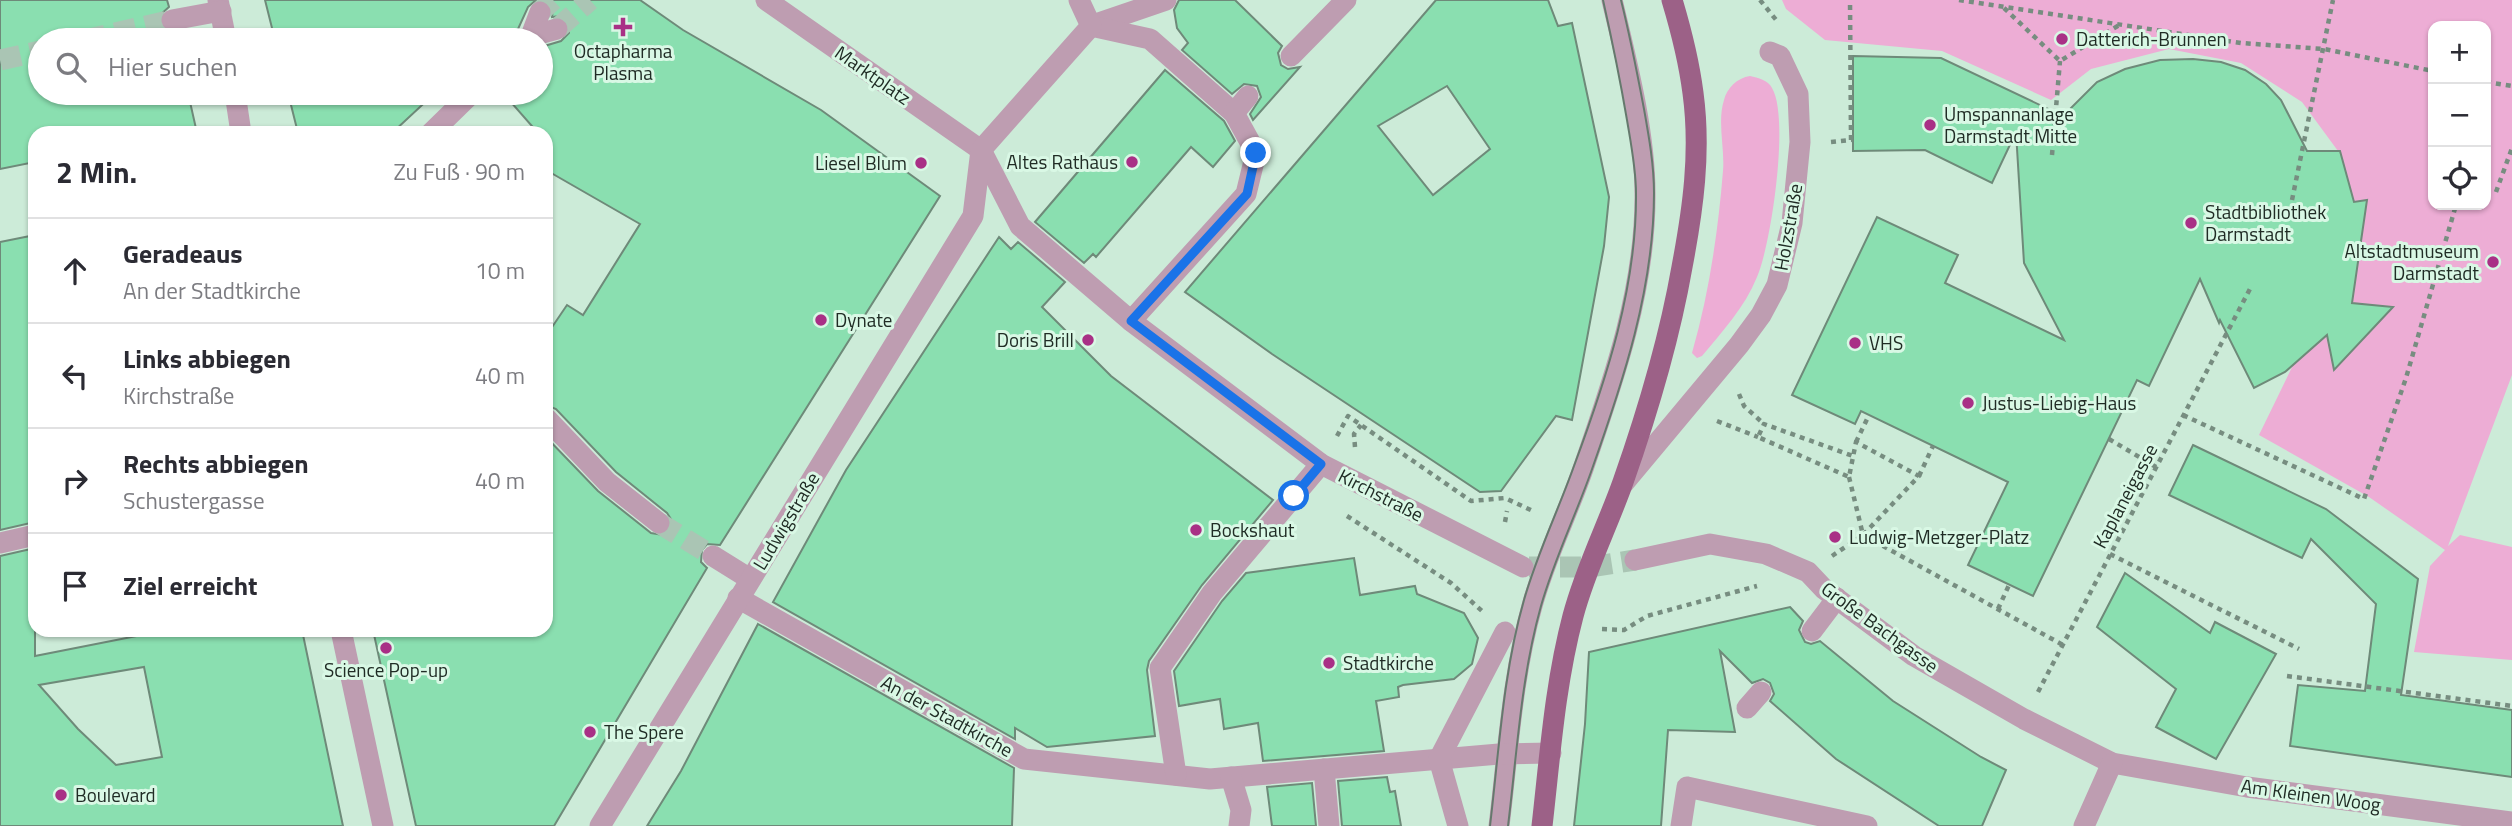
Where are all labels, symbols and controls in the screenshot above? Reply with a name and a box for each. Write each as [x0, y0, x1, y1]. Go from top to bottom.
marker: Octapharma Plasma [613, 17, 633, 37]
map controls [2428, 21, 2491, 210]
button: + [2428, 21, 2491, 84]
place label: Datterich-Brunnen [2076, 24, 2227, 53]
search box [28, 28, 553, 105]
marker: Datterich-Brunnen [2054, 31, 2070, 47]
place label: Octapharma Plasma [574, 36, 673, 87]
street label: Marktplatz [829, 38, 917, 111]
text: Hier suchen [108, 47, 237, 86]
icon: search [52, 48, 90, 86]
button: − [2428, 84, 2491, 147]
place label: Umspannanlage Darmstadt Mitte [1944, 99, 2077, 150]
marker: Umspannanlage Darmstadt Mitte [1922, 117, 1938, 133]
route end [1240, 137, 1271, 168]
place label: Altes Rathaus [1006, 147, 1118, 176]
button: locate [2428, 147, 2491, 210]
place label: Liesel Blum [815, 148, 907, 177]
text: 2 Min. [56, 149, 137, 195]
text: Zu Fuß · 90 m [393, 154, 525, 189]
marker: Altes Rathaus [1124, 154, 1140, 170]
marker: Liesel Blum [913, 155, 929, 171]
street label: Holzstraße [1766, 181, 1809, 273]
place label: Stadtbibliothek Darmstadt [2205, 197, 2326, 248]
marker: Stadtbibliothek Darmstadt [2183, 215, 2199, 231]
text: Geradeaus [123, 234, 243, 273]
place label: Altstadtmuseum Darmstadt [2344, 236, 2479, 287]
icon: ahead [56, 252, 94, 290]
text: 10 m [475, 253, 525, 288]
marker: Altstadtmuseum Darmstadt [2485, 254, 2501, 270]
text: An der Stadtkirche [123, 273, 301, 308]
place label: Dynate [835, 305, 892, 334]
marker: Dynate [813, 312, 829, 328]
place label: Doris Brill [997, 325, 1074, 354]
place label: VHS [1869, 328, 1903, 357]
marker: Doris Brill [1080, 332, 1096, 348]
marker: VHS [1847, 335, 1863, 351]
text: Links abbiegen [123, 339, 291, 378]
icon: left [56, 357, 94, 395]
text: 40 m [475, 358, 525, 393]
text: Kirchstraße [123, 378, 234, 413]
place label: Justus-Liebig-Haus [1982, 388, 2136, 417]
marker: Justus-Liebig-Haus [1960, 395, 1976, 411]
street label: Kaplaneigasse [2085, 438, 2164, 553]
text: Rechts abbiegen [123, 444, 309, 483]
street label: Kirchstraße [1334, 461, 1429, 528]
icon: right [56, 462, 94, 500]
text: 40 m [475, 463, 525, 498]
street label: Ludwigstraße [745, 466, 826, 575]
route start [1278, 480, 1309, 511]
text: Schustergasse [123, 483, 265, 518]
place label: Bockshaut [1210, 515, 1295, 544]
marker: Bockshaut [1188, 522, 1204, 538]
place label: Ludwig-Metzger-Platz [1849, 522, 2029, 551]
marker: Ludwig-Metzger-Platz [1827, 529, 1843, 545]
text: Ziel erreicht [123, 566, 258, 605]
icon: arrive [56, 567, 94, 605]
street label: Große Bachgasse [1816, 574, 1945, 679]
marker: Science Pop-up [378, 640, 394, 656]
place label: Stadtkirche [1343, 648, 1434, 677]
place label: Science Pop-up [324, 655, 448, 684]
marker: Stadtkirche [1321, 655, 1337, 671]
street label: An der Stadtkirche [876, 667, 1019, 764]
place label: The Spere [604, 717, 684, 746]
marker: The Spere [582, 724, 598, 740]
street label: Am Kleinen Woog [2239, 770, 2383, 819]
place label: Boulevard [75, 780, 156, 809]
marker: Boulevard [53, 787, 69, 803]

